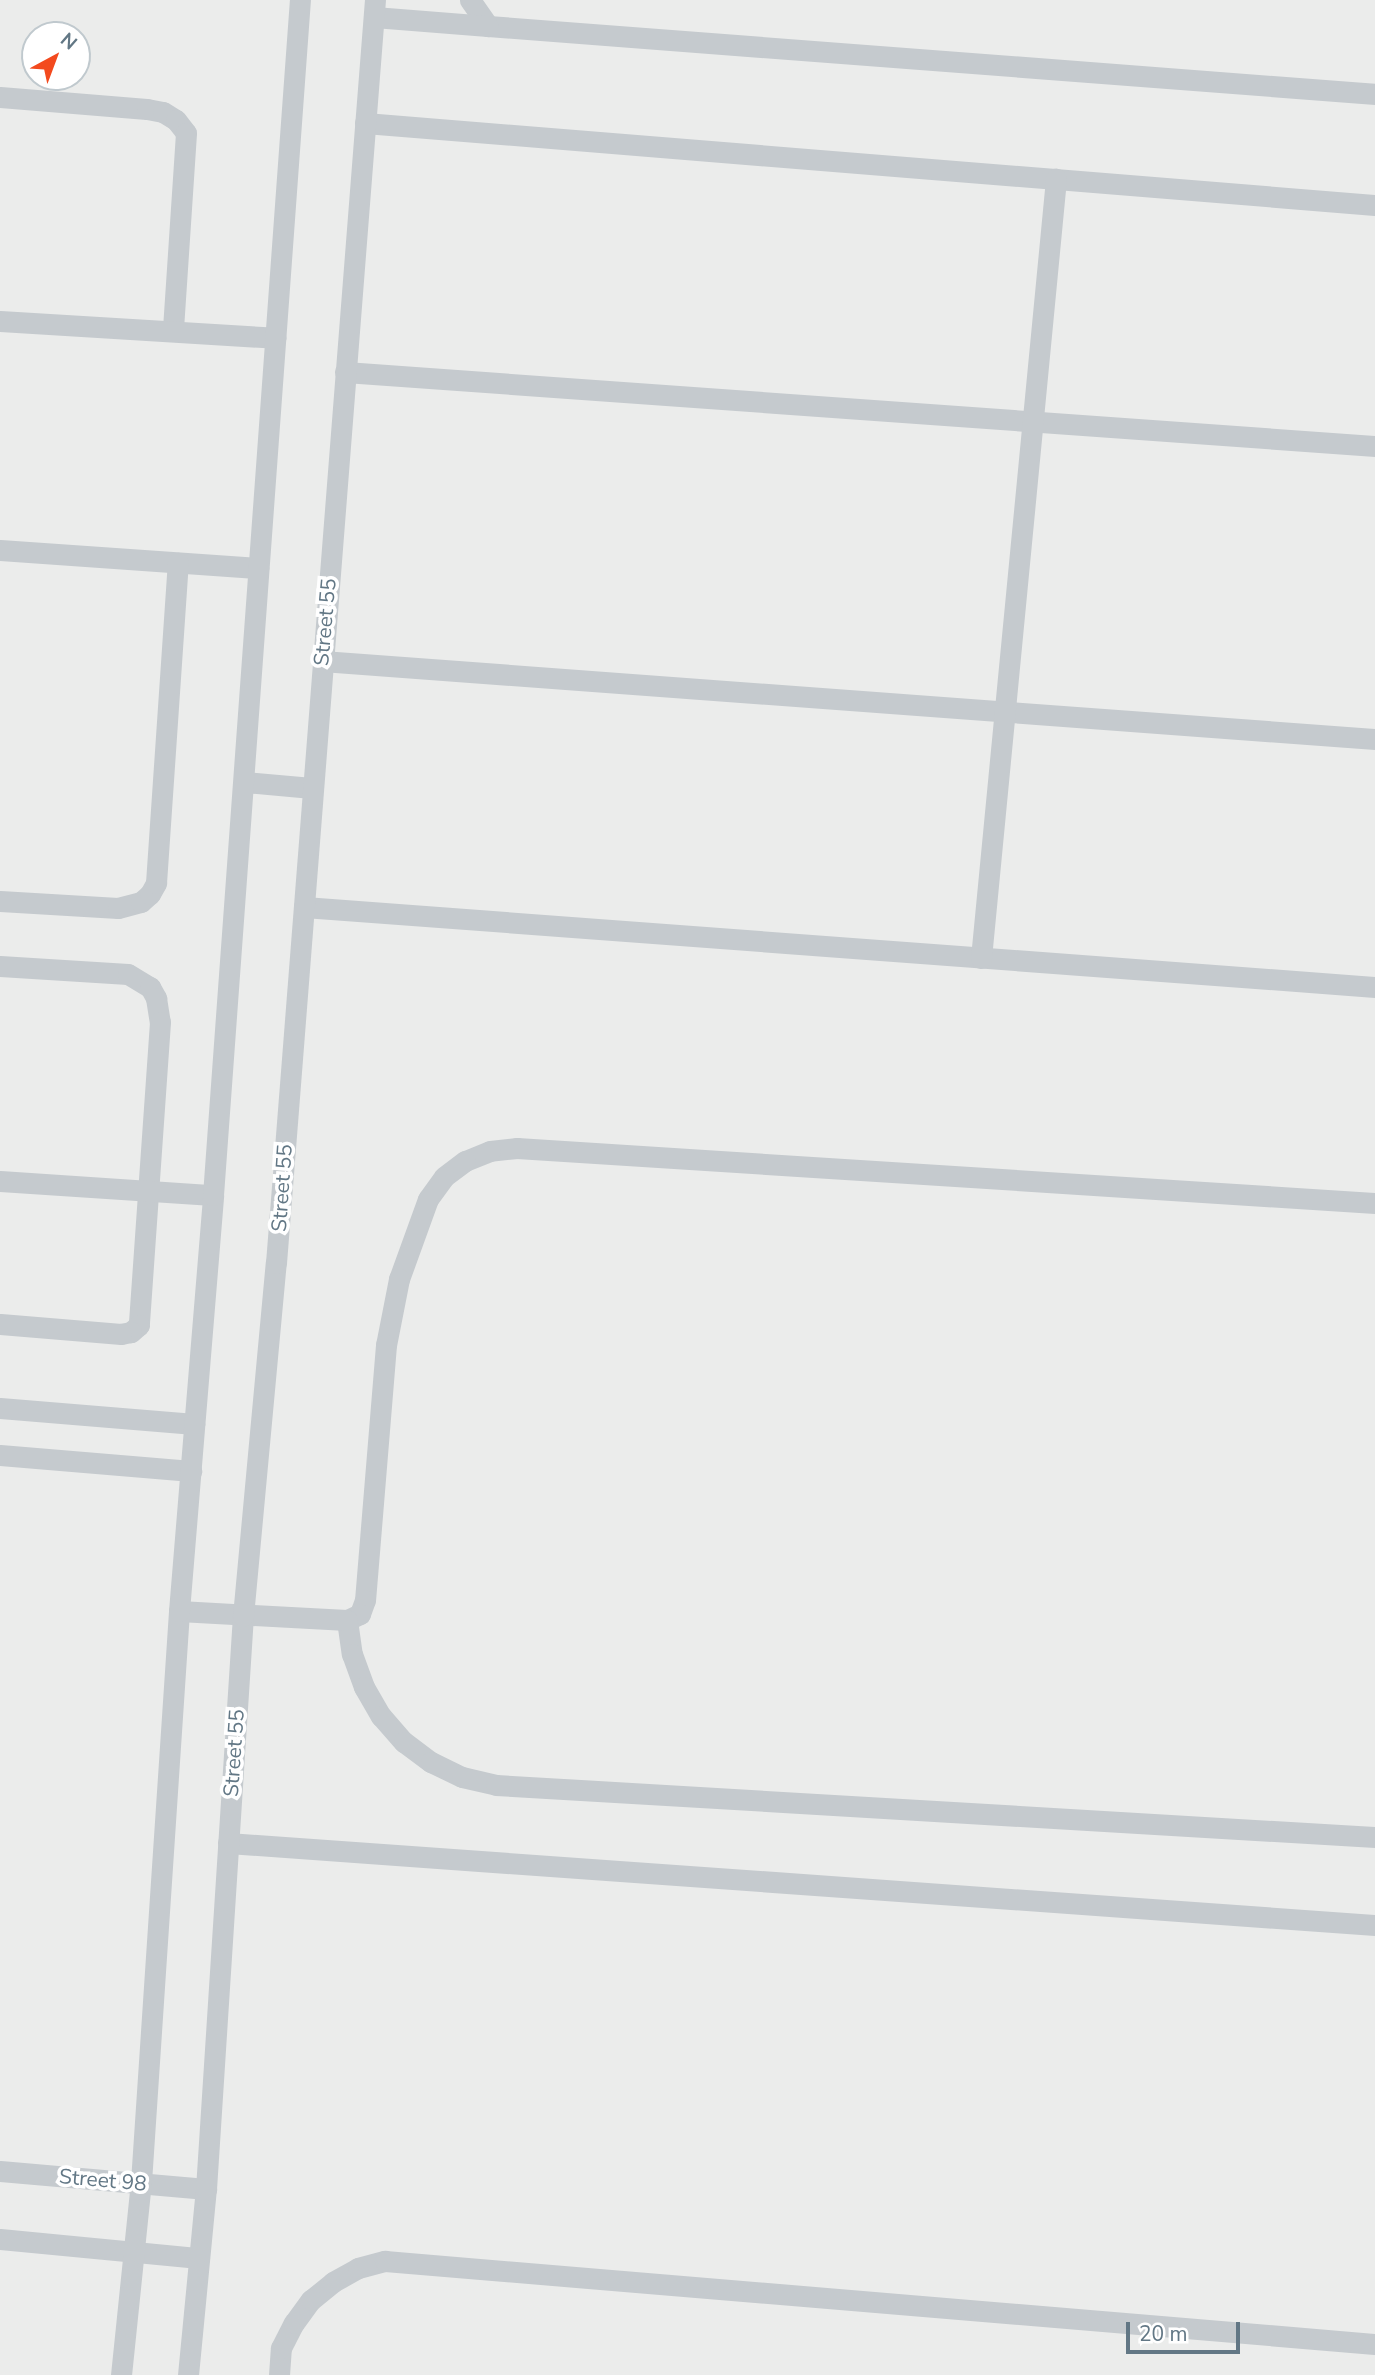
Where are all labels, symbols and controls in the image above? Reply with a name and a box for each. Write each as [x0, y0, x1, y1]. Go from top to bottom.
north arrow [21, 21, 91, 91]
text: N [55, 27, 82, 56]
street label: Street 55 [309, 577, 341, 667]
street label: Street 55 [266, 1143, 298, 1233]
street label: Street 55 [218, 1708, 250, 1798]
street label: Street 98 [58, 2164, 148, 2196]
scale bar [1130, 2308, 1244, 2352]
text: 20 m [1139, 2320, 1188, 2348]

